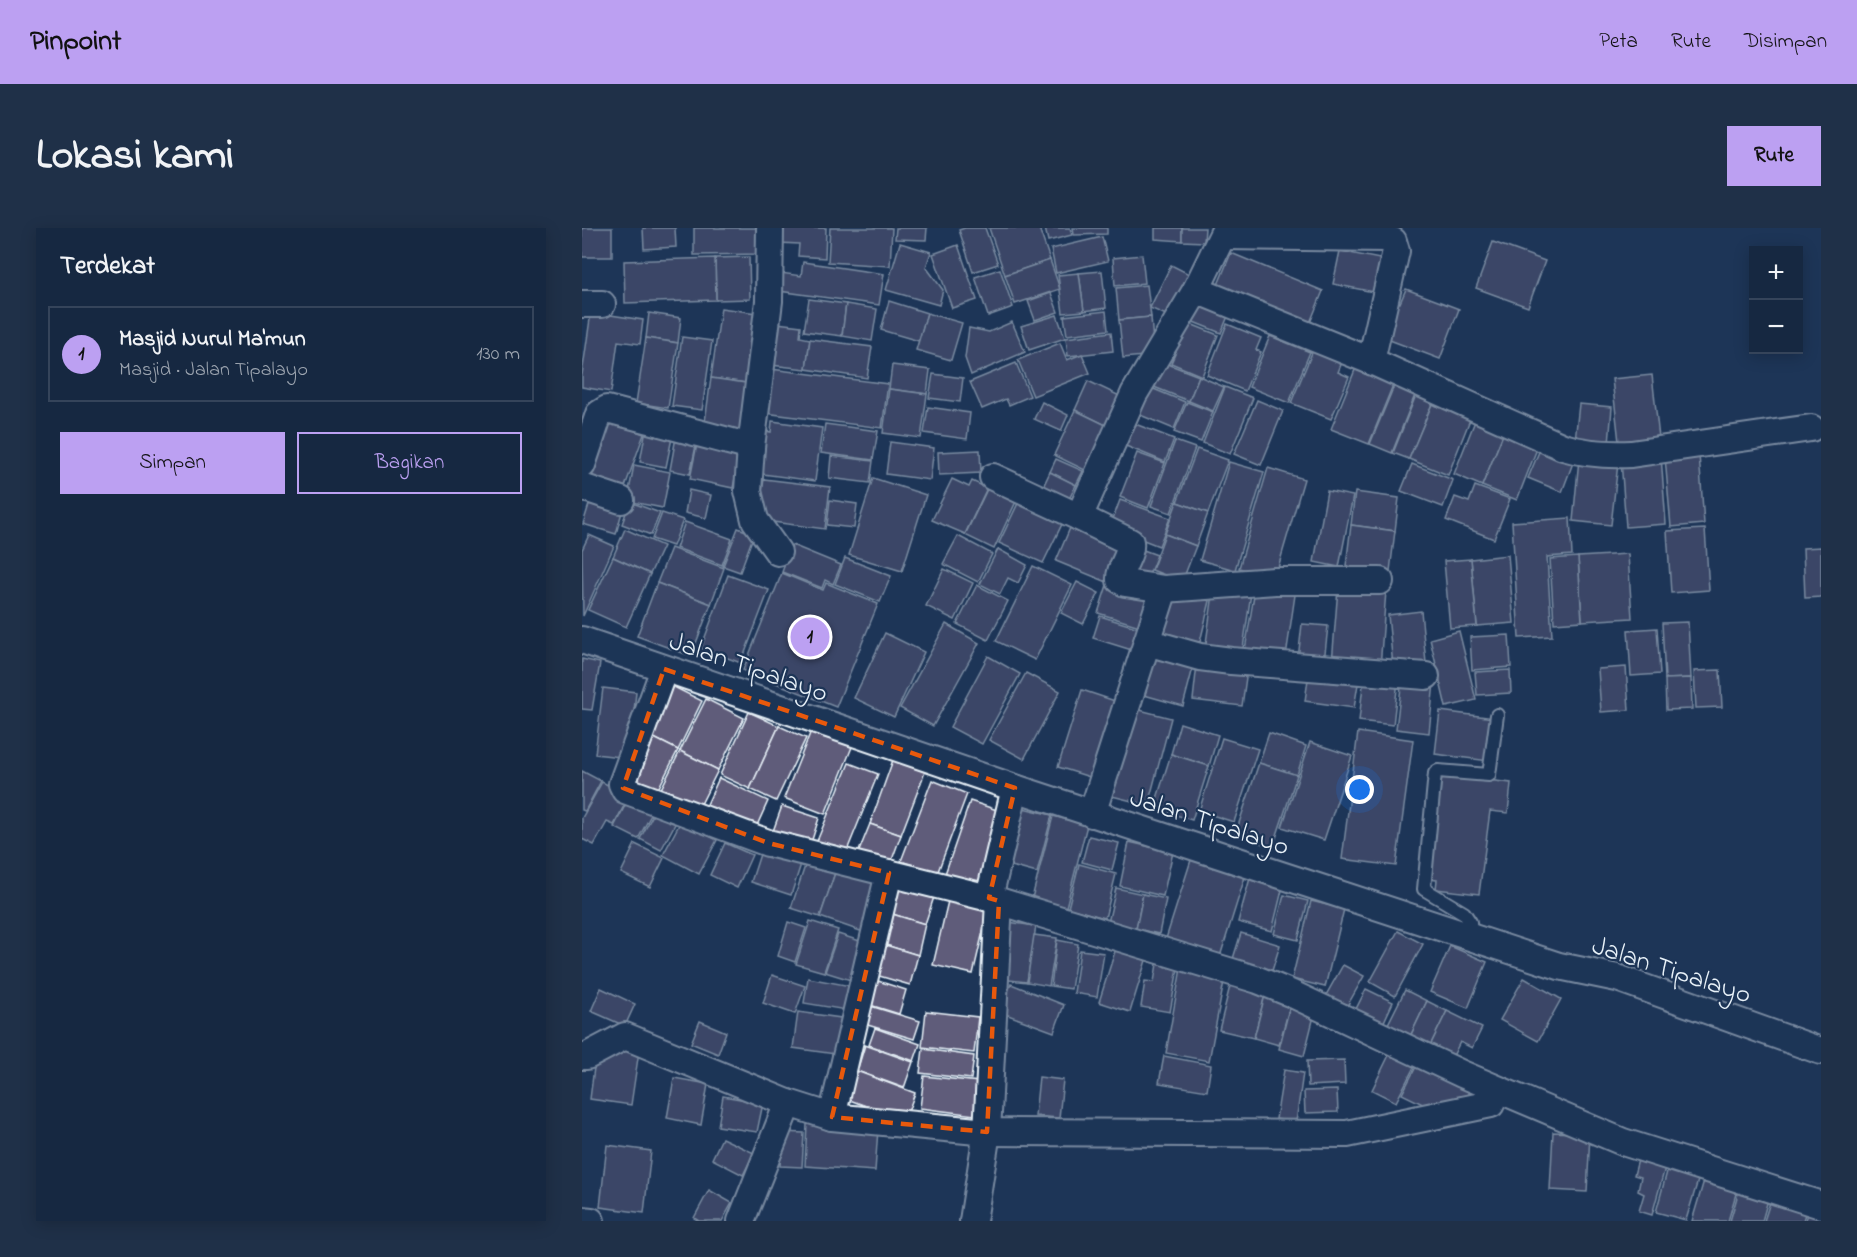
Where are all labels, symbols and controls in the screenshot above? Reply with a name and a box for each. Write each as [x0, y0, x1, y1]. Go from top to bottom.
text: Pinpoint [30, 22, 121, 63]
text: Peta [1599, 27, 1638, 57]
text: Rute [1671, 27, 1711, 57]
text: Disimpan [1744, 27, 1827, 57]
text: Lokasi kami [36, 126, 234, 187]
button: Rute [1727, 126, 1821, 186]
map controls [1749, 246, 1803, 354]
button: + [1749, 246, 1803, 300]
text: Terdekat [60, 248, 155, 286]
button: − [1749, 300, 1803, 354]
text: Masjid Nurul Ma'mun [119, 324, 306, 356]
text: 1 [78, 340, 85, 369]
text: 130 m [476, 340, 520, 369]
text: Masjid · Jalan Tipalayo [119, 356, 308, 385]
button: Simpan [60, 432, 285, 494]
button: Bagikan [297, 432, 522, 494]
pin: 1 [790, 614, 830, 660]
street label: Jalan Tipalayo [664, 623, 833, 714]
your location [1345, 775, 1374, 804]
street label: Jalan Tipalayo [1124, 779, 1294, 867]
street label: Jalan Tipalayo [1586, 927, 1756, 1015]

